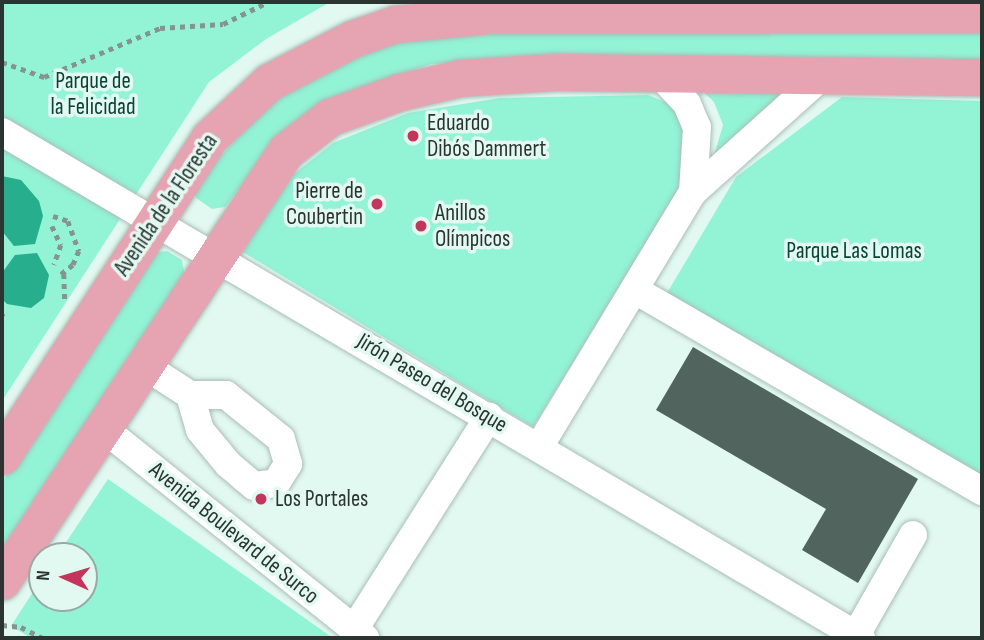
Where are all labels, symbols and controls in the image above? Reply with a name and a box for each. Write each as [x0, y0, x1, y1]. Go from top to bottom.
park label: Parque de la Felicidad [51, 67, 135, 121]
place label: Eduardo Dibós Dammert [427, 109, 546, 163]
marker: Eduardo Dibós Dammert [405, 128, 421, 144]
street label: Avenida de la Floresta [108, 129, 224, 281]
place label: Pierre de Coubertin [286, 177, 363, 231]
marker: Pierre de Coubertin [369, 196, 385, 212]
place label: Anillos Olímpicos [435, 199, 510, 253]
marker: Anillos Olímpicos [413, 218, 429, 234]
park label: Parque Las Lomas [786, 237, 922, 265]
street label: Jirón Paseo del Bosque [352, 327, 512, 439]
street label: Avenida Boulevard de Surco [144, 456, 324, 610]
place label: Los Portales [275, 485, 368, 513]
marker: Los Portales [253, 491, 269, 507]
north arrow [28, 542, 98, 612]
text: N [32, 570, 55, 582]

